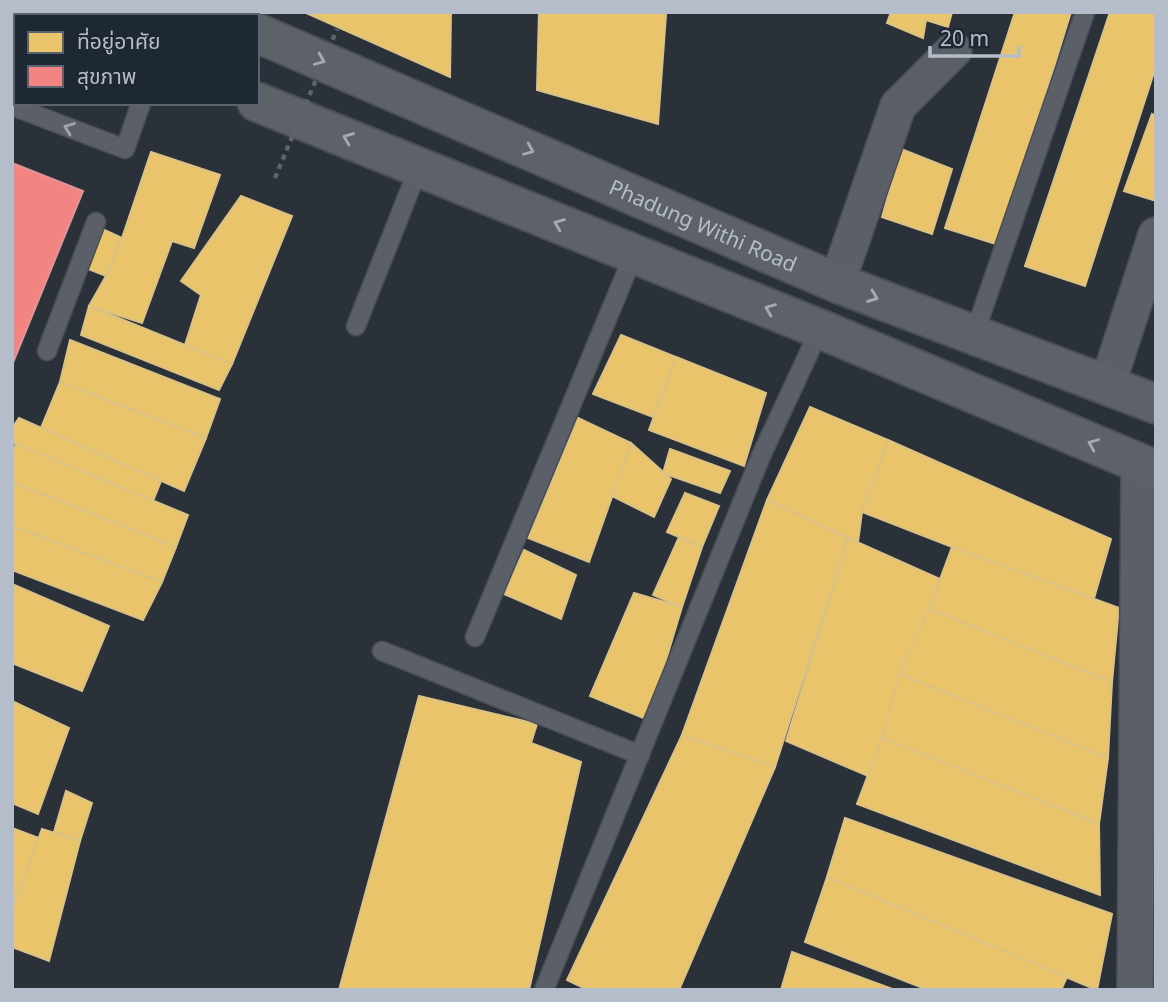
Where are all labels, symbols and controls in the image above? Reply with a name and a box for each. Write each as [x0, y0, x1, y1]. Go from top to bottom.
legend [14, 14, 259, 105]
scale bar [930, 14, 1019, 58]
text: 20 m [940, 24, 989, 52]
text: ที่อยู่อาศัย [77, 27, 161, 55]
one-way arrow [313, 52, 325, 66]
text: สุขภาพ [77, 62, 136, 90]
one-way arrow [63, 122, 75, 136]
one-way arrow [342, 133, 354, 147]
one-way arrow [522, 142, 534, 156]
street label: Phadung Withi Road [605, 173, 801, 278]
one-way arrow [553, 218, 565, 232]
one-way arrow [867, 288, 879, 302]
one-way arrow [764, 304, 776, 318]
one-way arrow [1087, 438, 1099, 452]

